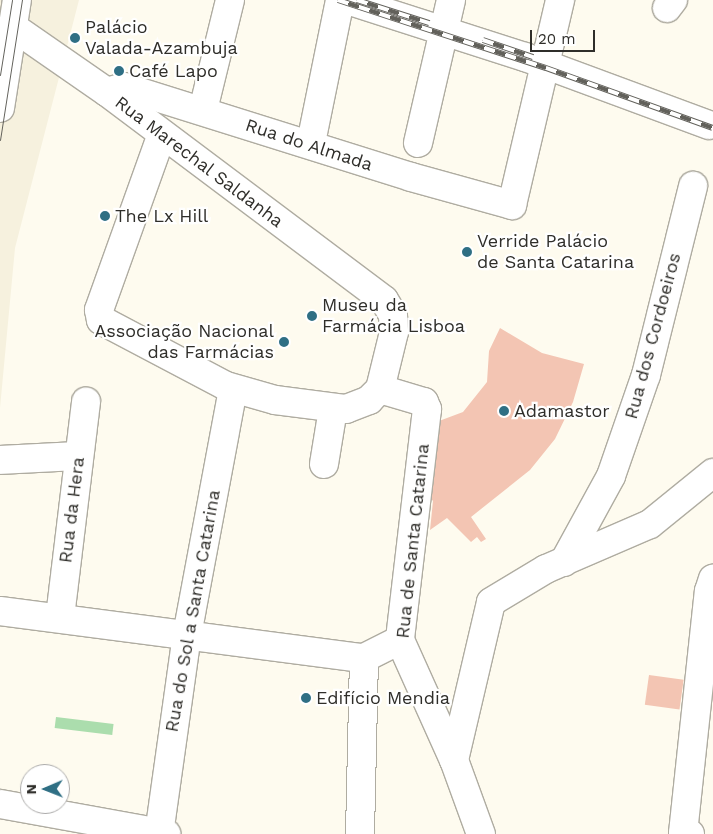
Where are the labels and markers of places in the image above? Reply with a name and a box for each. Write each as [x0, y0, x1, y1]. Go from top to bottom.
place label: Palácio Valada-Azambuja [85, 17, 238, 59]
marker: Palácio Valada-Azambuja [69, 32, 81, 44]
place label: Café Lapo [129, 60, 218, 82]
marker: Café Lapo [113, 65, 125, 77]
place label: The Lx Hill [115, 205, 209, 227]
marker: The Lx Hill [99, 210, 111, 222]
place label: Verride Palácio de Santa Catarina [477, 231, 635, 274]
marker: Verride Palácio de Santa Catarina [461, 246, 473, 258]
place label: Museu da Farmácia Lisboa [322, 295, 465, 338]
marker: Museu da Farmácia Lisboa [306, 310, 318, 322]
place label: Associação Nacional das Farmácias [94, 321, 274, 364]
marker: Associação Nacional das Farmácias [278, 336, 290, 348]
place label: Adamastor [514, 400, 610, 422]
marker: Adamastor [498, 405, 510, 417]
place label: Edifício Mendia [316, 687, 450, 709]
marker: Edifício Mendia [300, 692, 312, 704]

